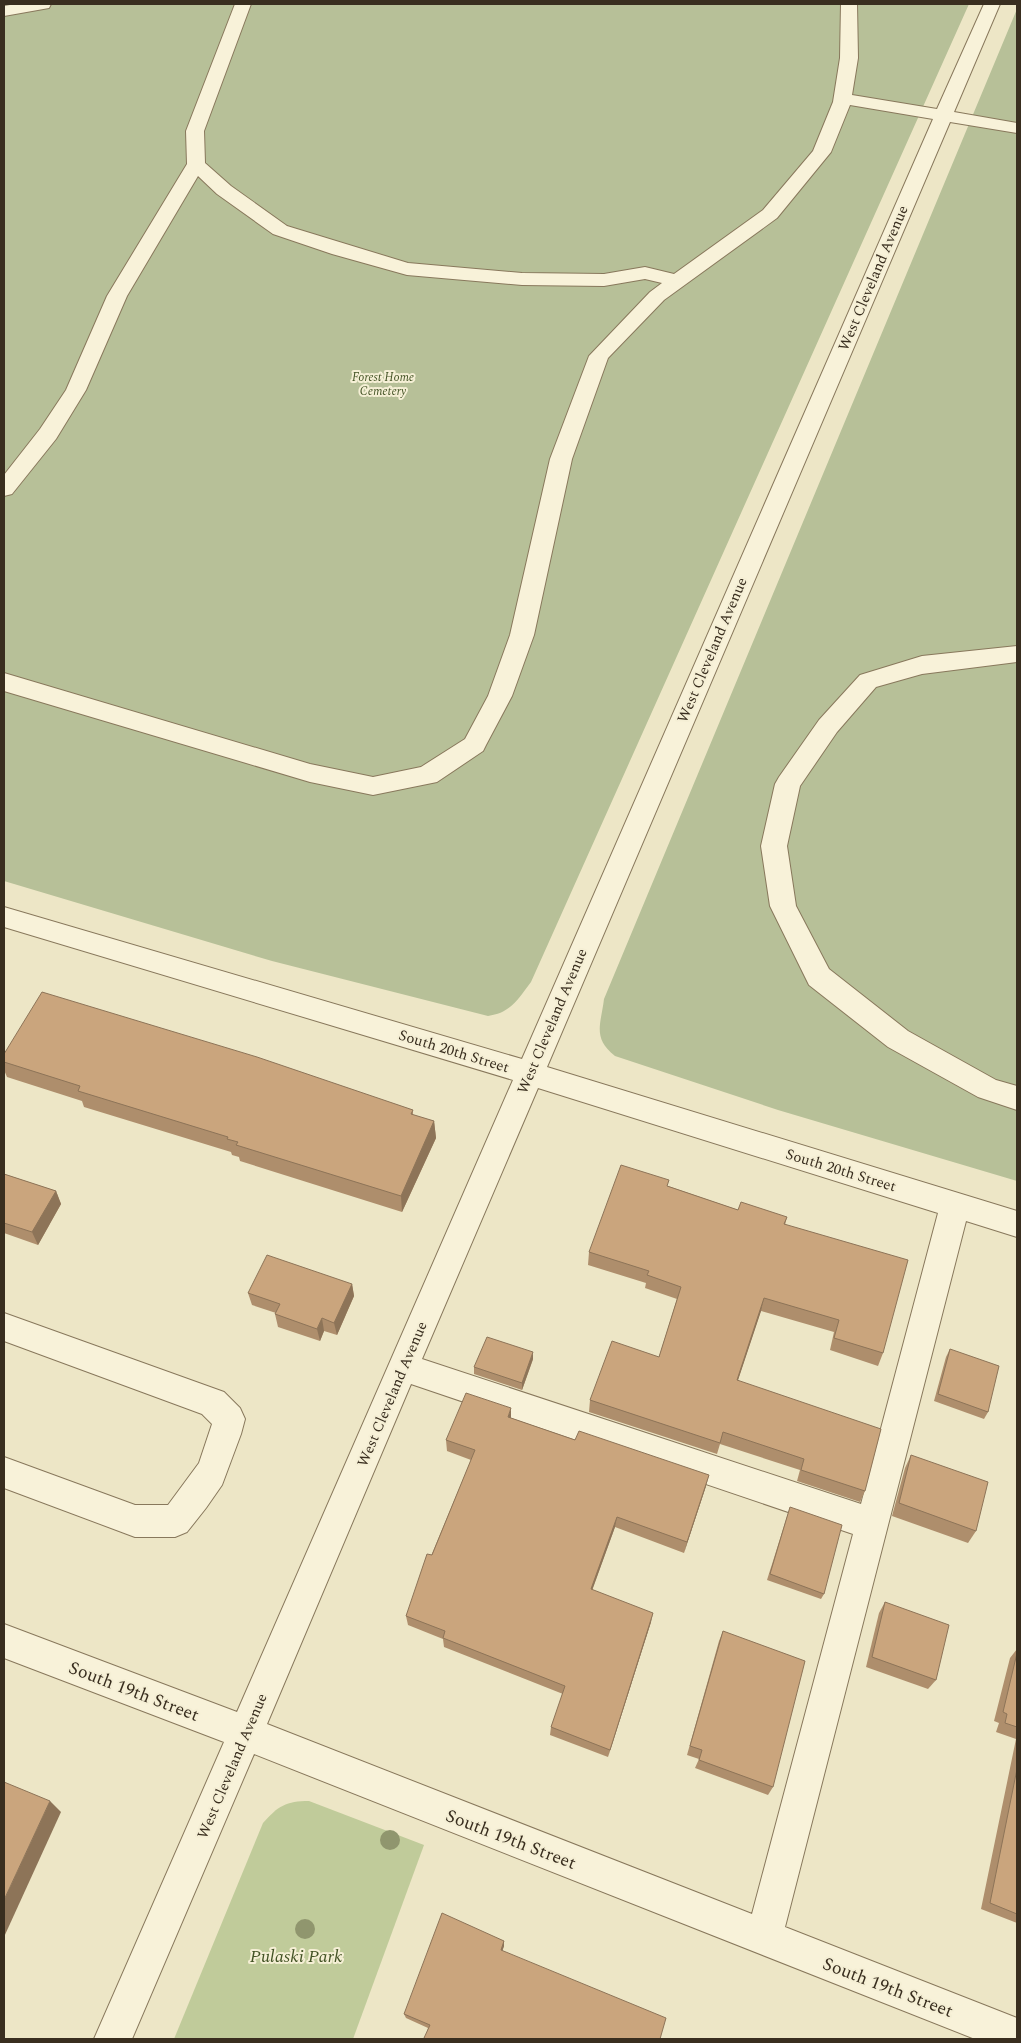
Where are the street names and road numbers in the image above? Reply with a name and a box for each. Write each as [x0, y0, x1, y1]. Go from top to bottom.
street label: West Cleveland Avenue [832, 202, 915, 355]
street label: West Cleveland Avenue [671, 574, 754, 727]
street label: West Cleveland Avenue [511, 945, 594, 1098]
street label: South 20th Street [396, 1024, 512, 1079]
street label: South 20th Street [783, 1143, 899, 1198]
street label: West Cleveland Avenue [351, 1318, 434, 1471]
street label: South 19th Street [65, 1654, 203, 1729]
street label: West Cleveland Avenue [191, 1690, 274, 1843]
street label: South 19th Street [442, 1802, 580, 1877]
street label: South 19th Street [819, 1950, 957, 2025]

